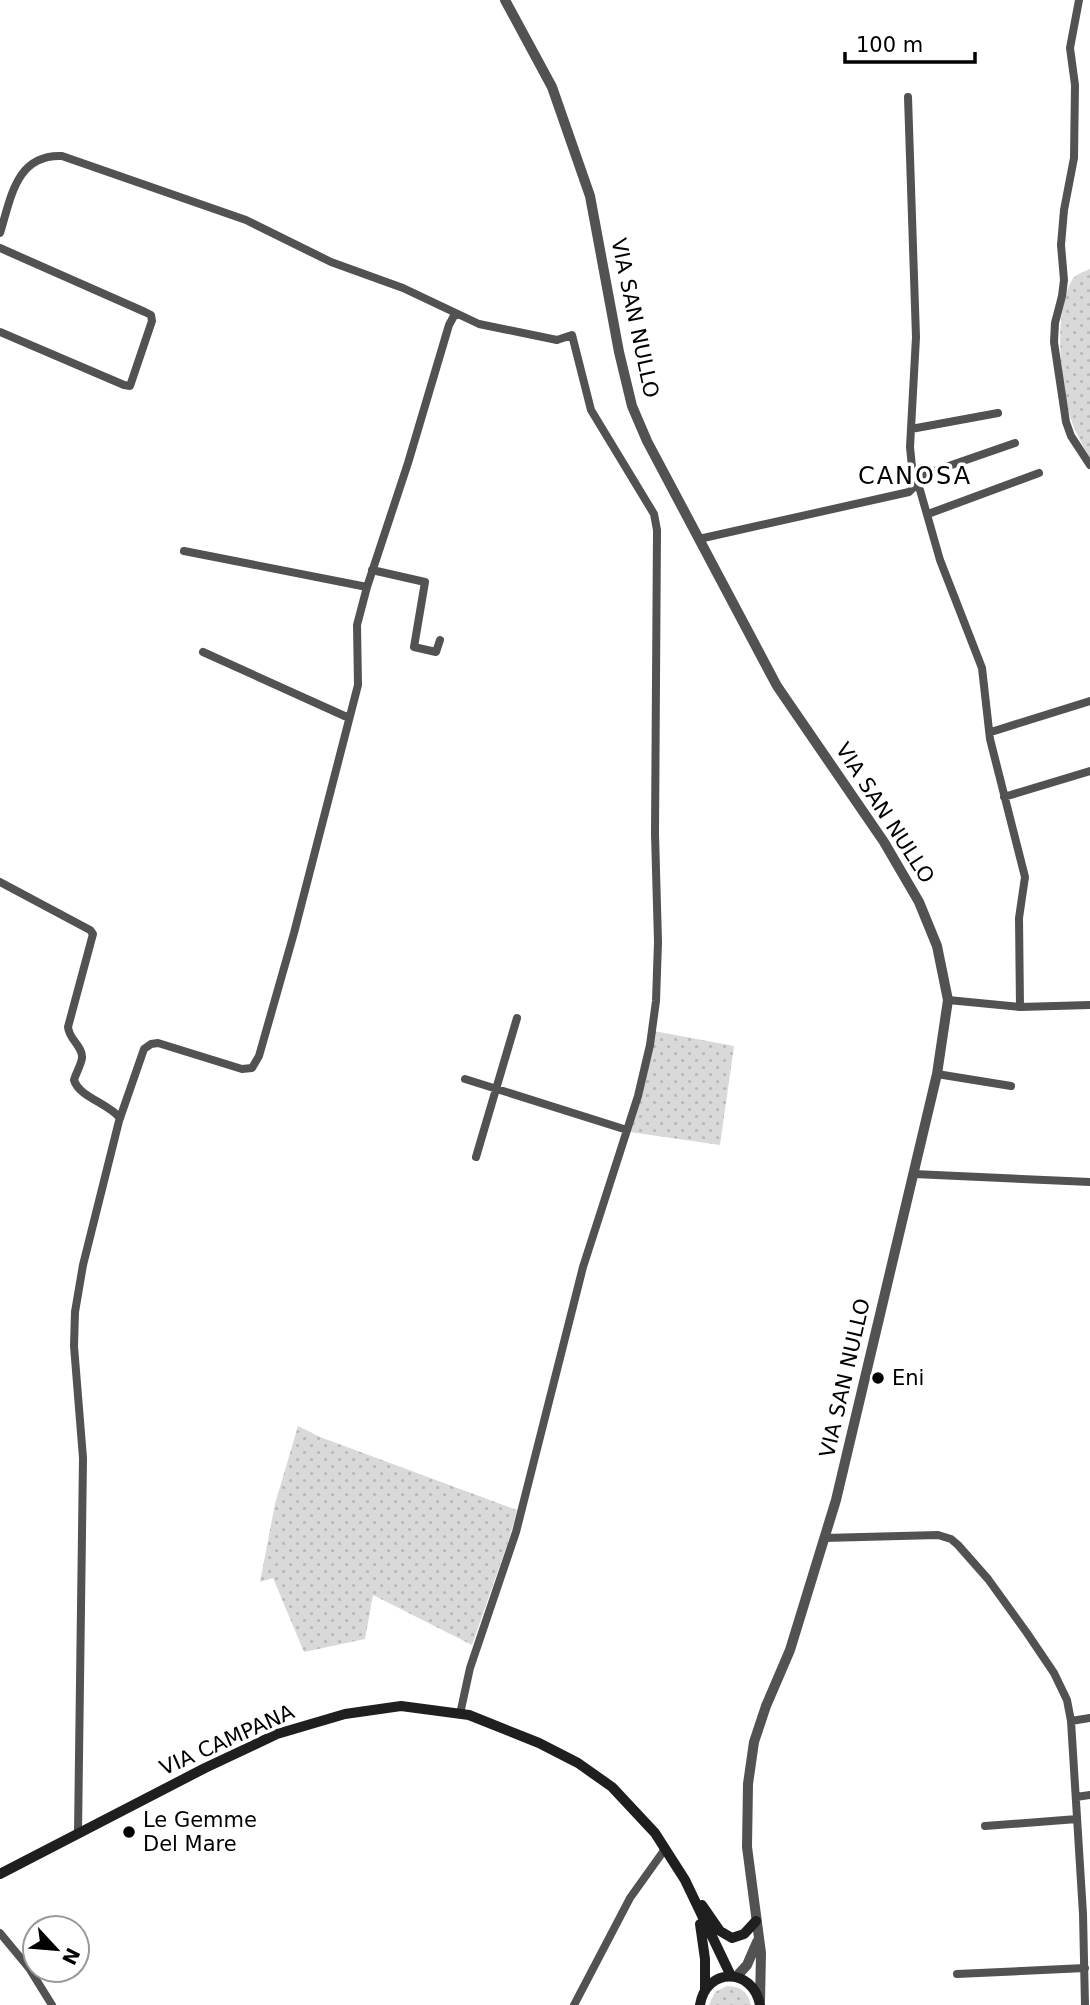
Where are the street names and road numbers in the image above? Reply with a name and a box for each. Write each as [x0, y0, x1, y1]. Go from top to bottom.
street label: VIA SAN NULLO [606, 236, 664, 400]
street label: VIA SAN NULLO [831, 738, 939, 888]
street label: VIA SAN NULLO [815, 1296, 875, 1460]
street label: VIA CAMPANA [156, 1699, 298, 1780]

